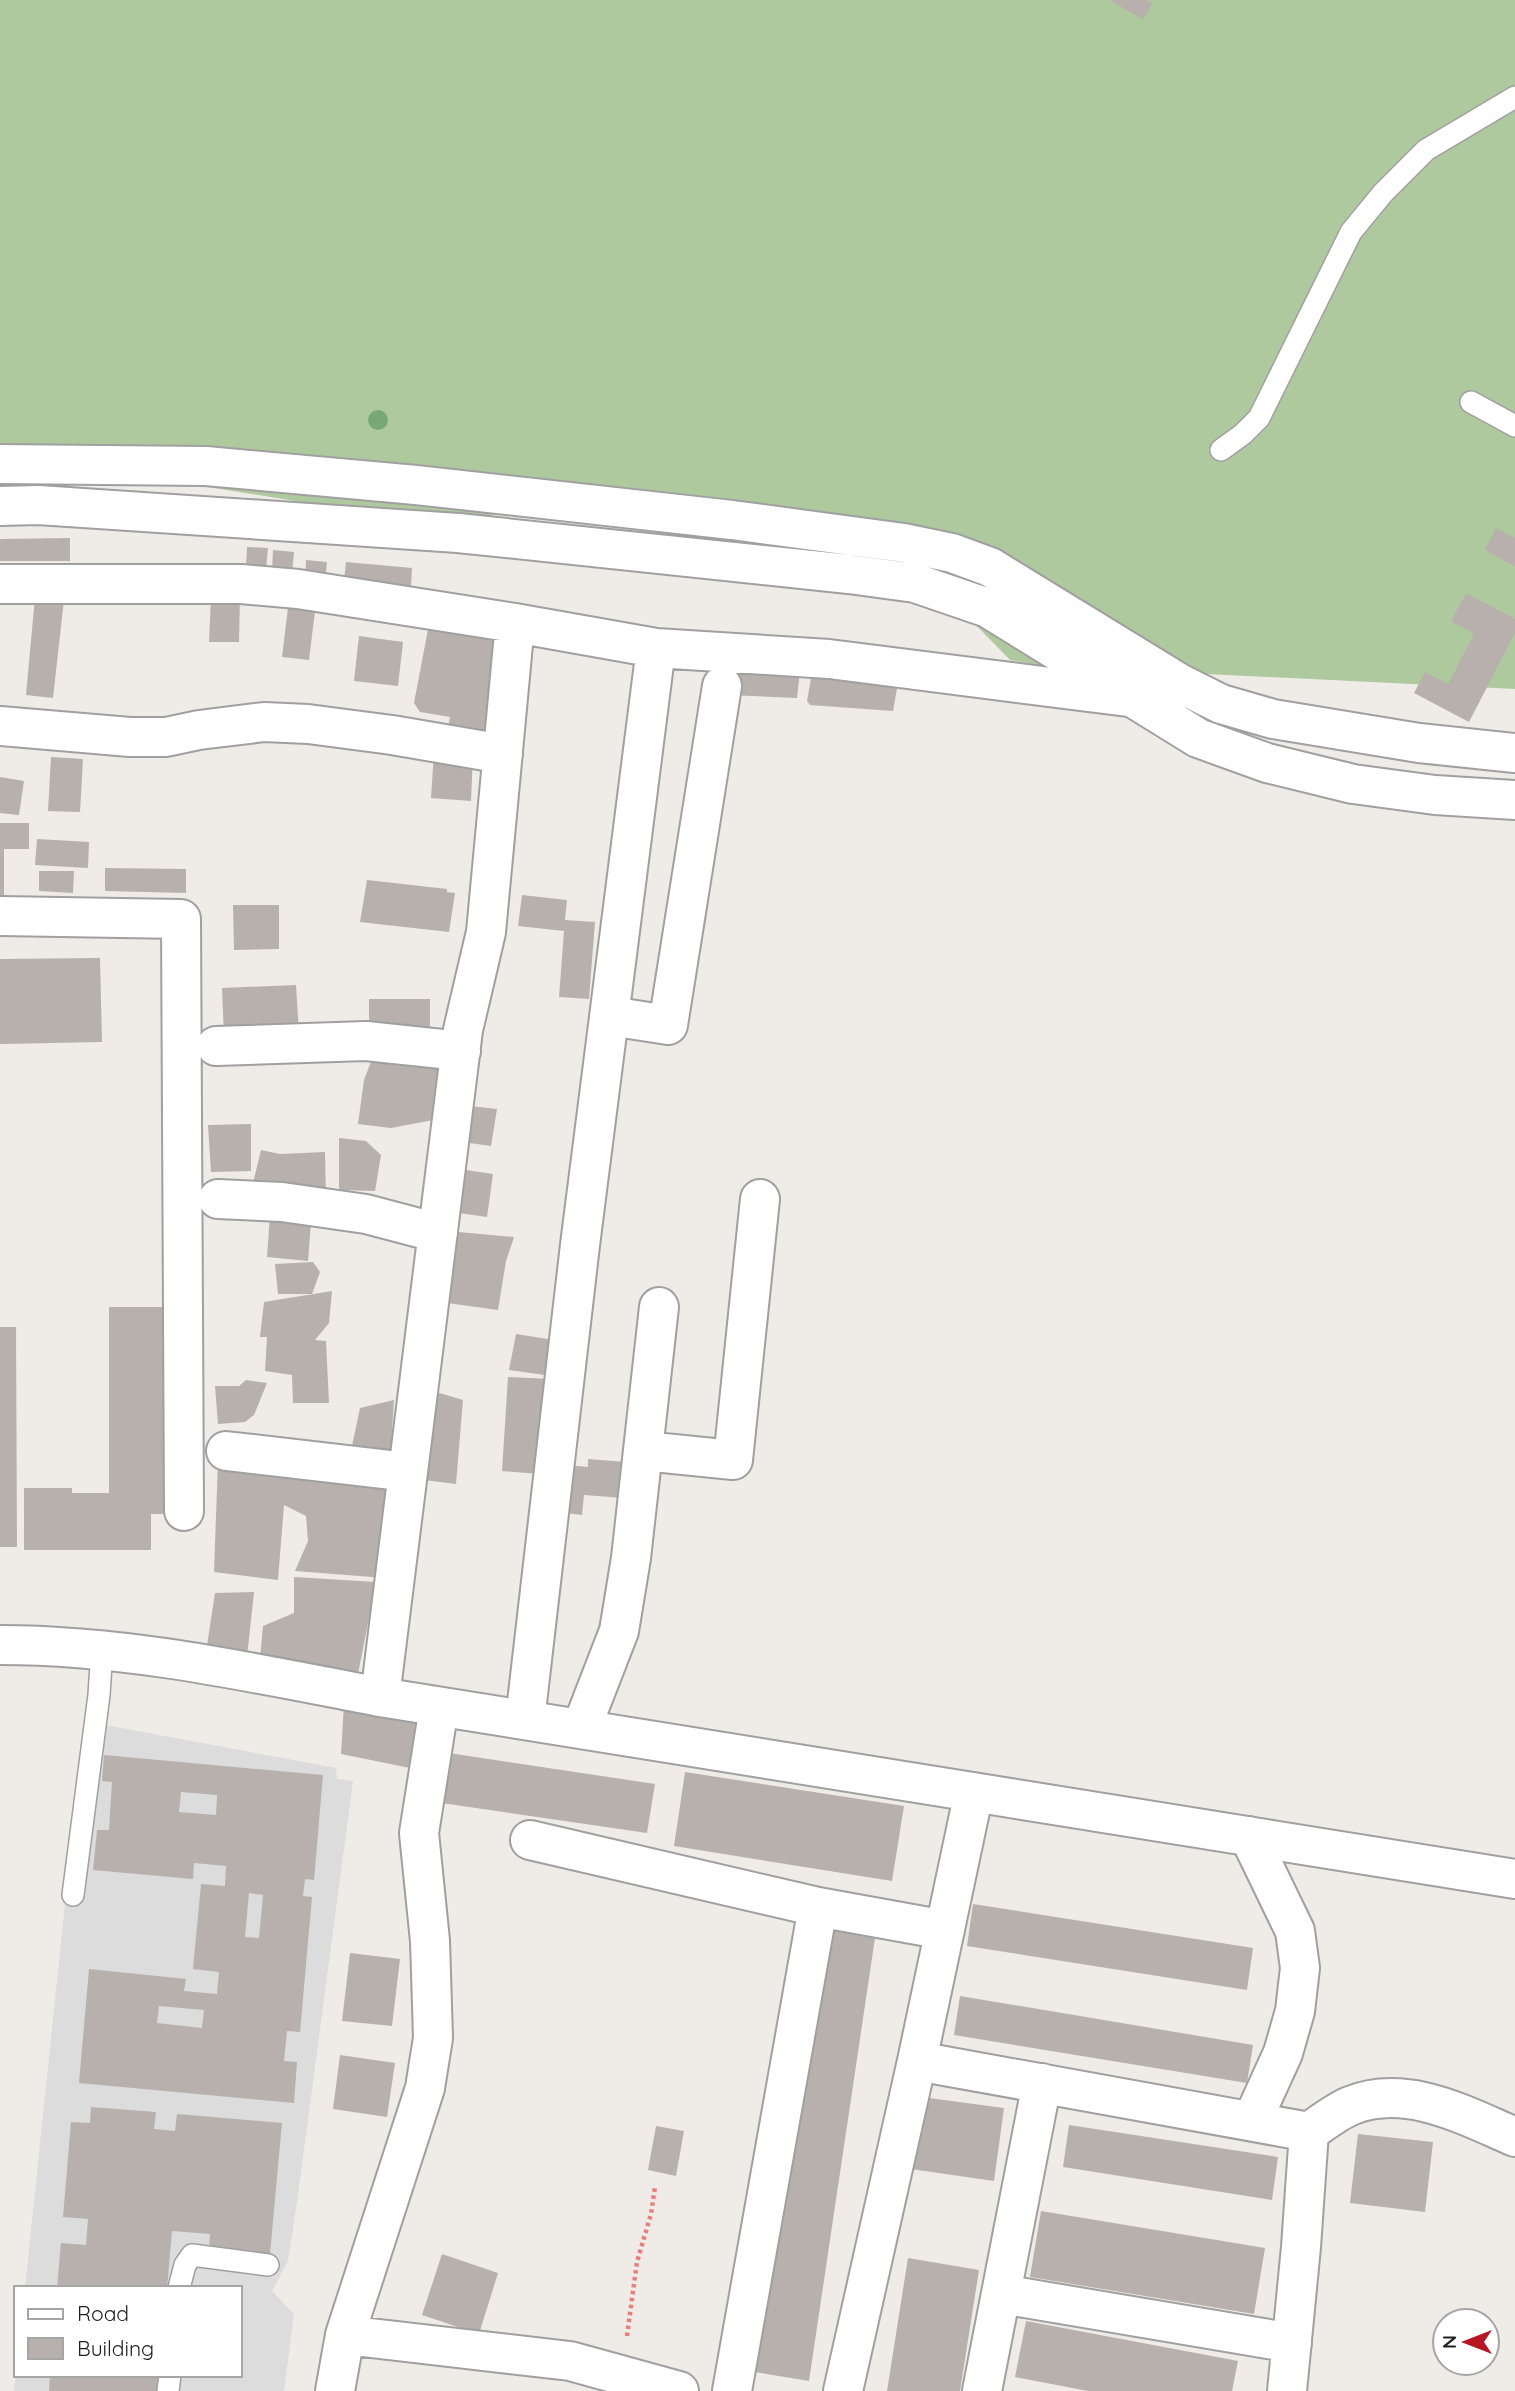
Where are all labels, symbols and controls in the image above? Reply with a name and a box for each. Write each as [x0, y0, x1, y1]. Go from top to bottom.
legend [14, 2286, 242, 2377]
text: Road [77, 2300, 129, 2326]
north arrow [1431, 2307, 1501, 2377]
text: Building [77, 2335, 154, 2361]
text: N [1437, 2335, 1461, 2349]

